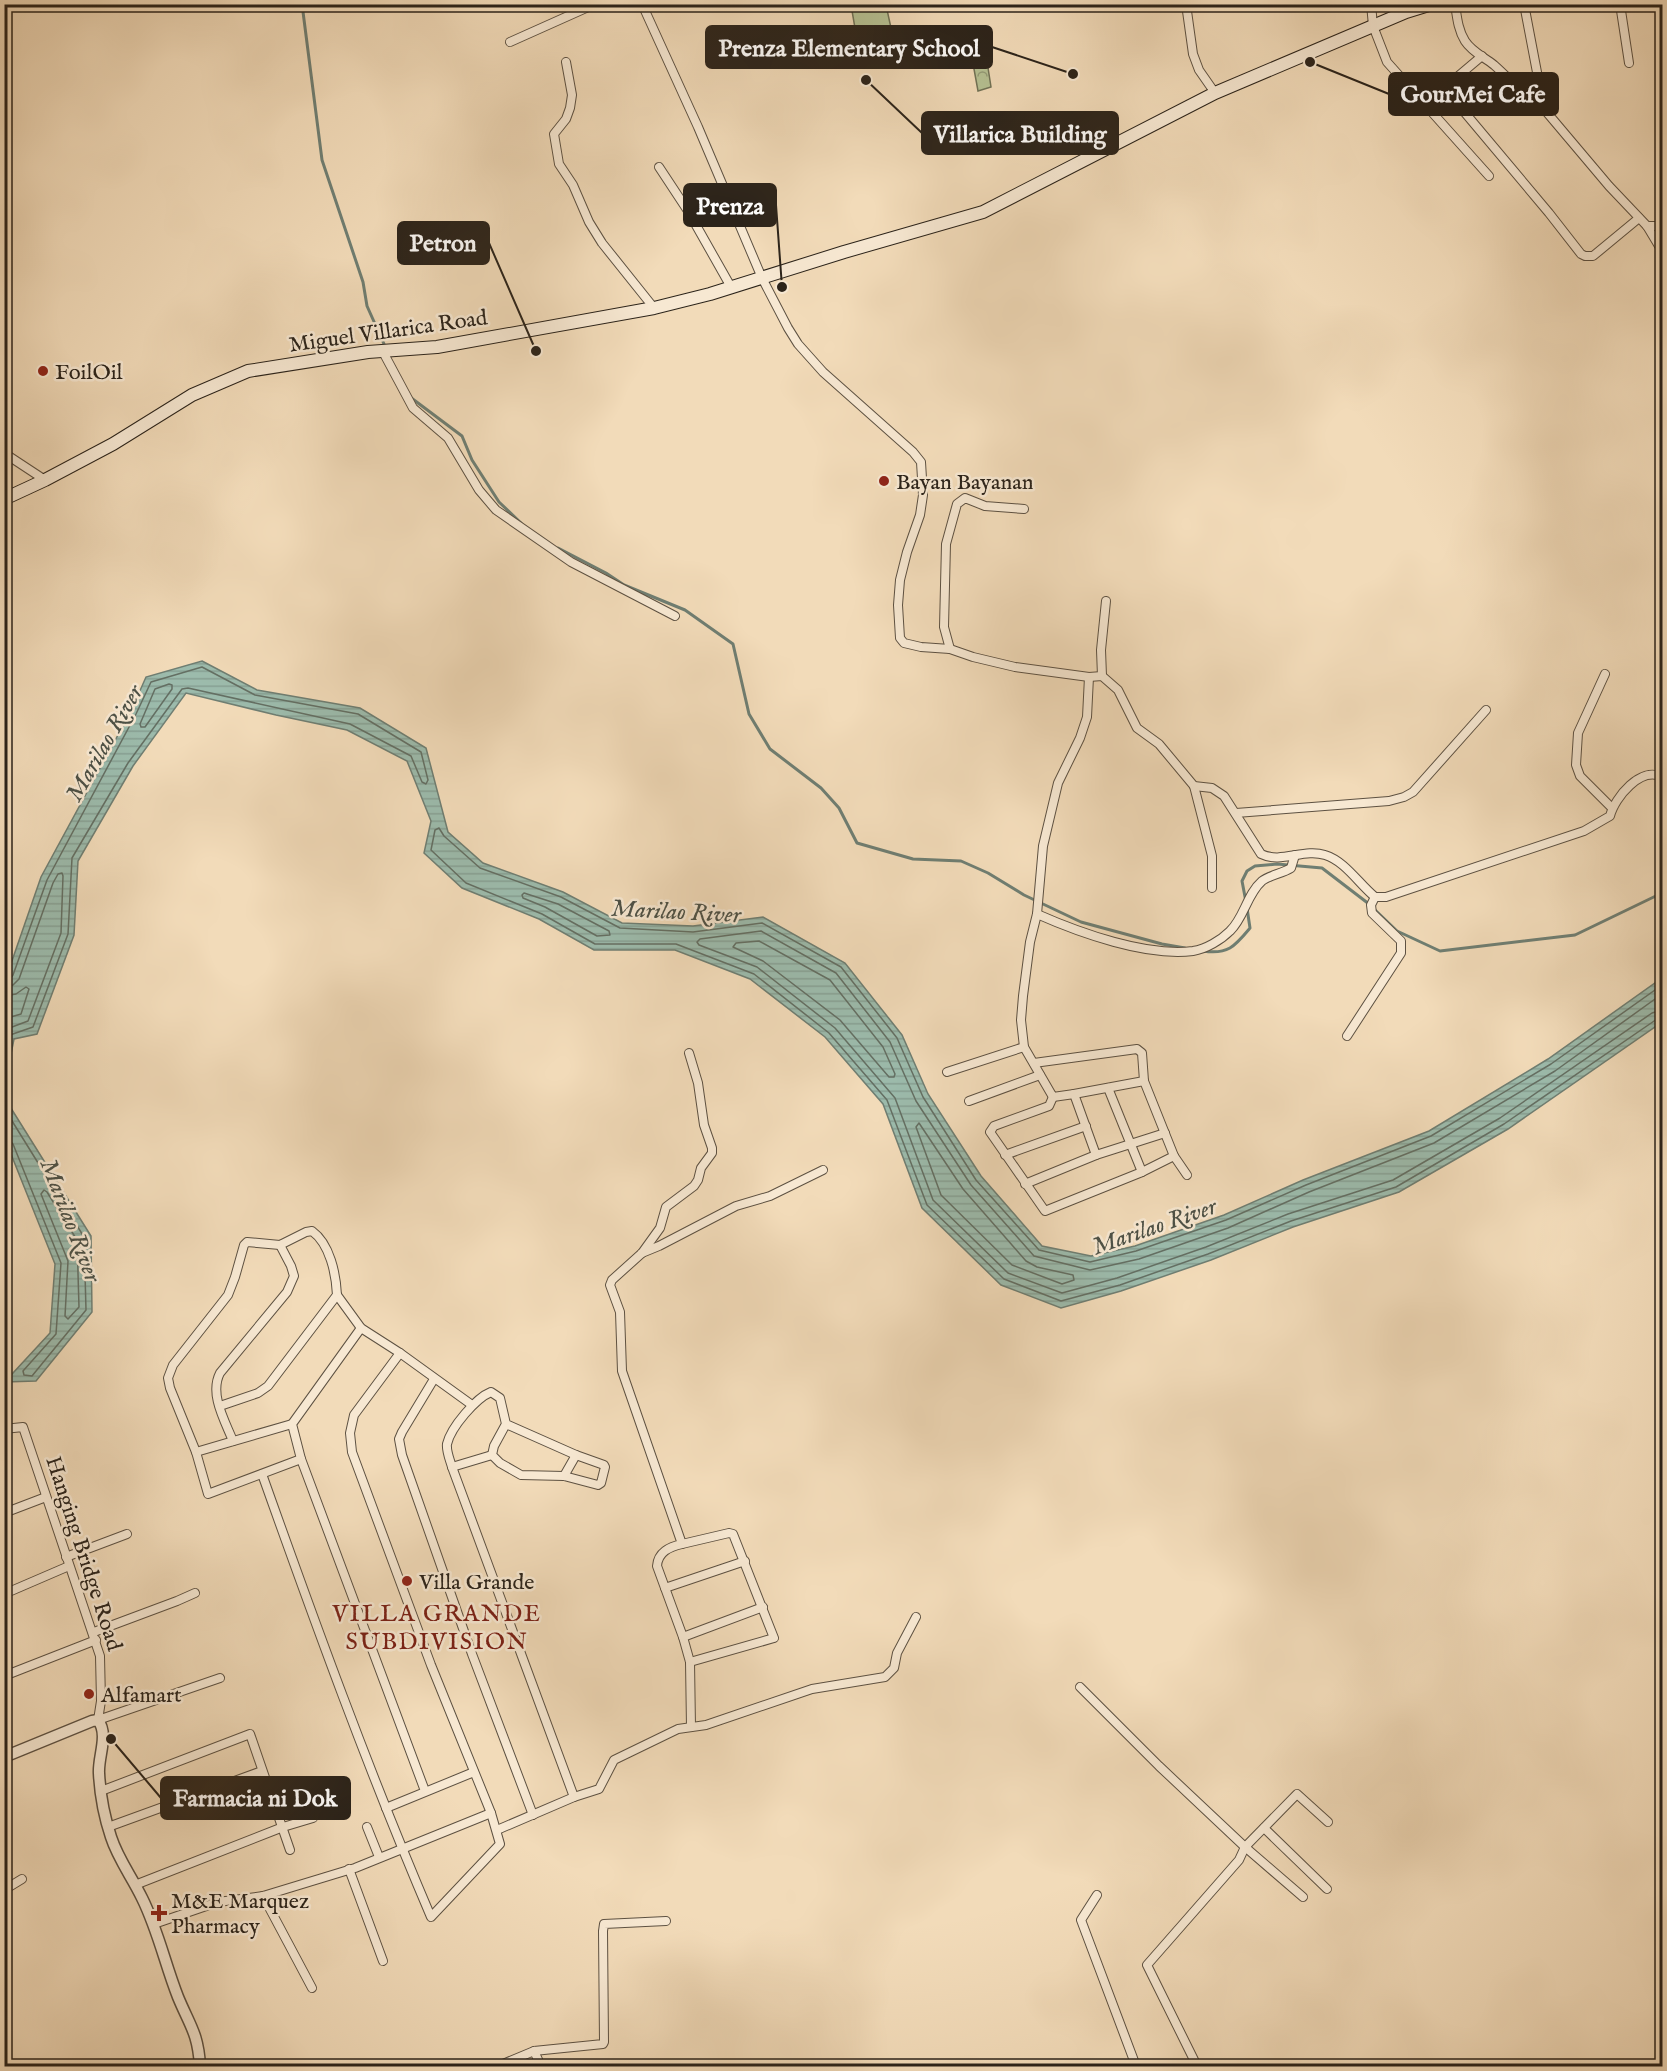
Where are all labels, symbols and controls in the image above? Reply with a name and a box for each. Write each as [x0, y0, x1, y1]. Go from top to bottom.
callout: Prenza Elementary School [706, 26, 992, 68]
text: Prenza Elementary School [718, 34, 980, 65]
callout: GourMei Cafe [1389, 73, 1558, 115]
text: GourMei Cafe [1401, 80, 1545, 111]
callout: Villarica Building [922, 112, 1118, 154]
text: Villarica Building [933, 120, 1107, 151]
callout: Prenza [684, 184, 776, 226]
text: Prenza [696, 192, 765, 223]
callout: Petron [398, 222, 489, 264]
text: Petron [409, 229, 477, 260]
street label: Miguel Villarica Road [287, 304, 490, 360]
place label: FoilOil [55, 359, 123, 387]
marker: FoilOil [36, 364, 50, 378]
place label: Bayan Bayanan [896, 469, 1034, 497]
marker: Bayan Bayanan [877, 474, 891, 488]
water label: Marilao River [59, 678, 152, 808]
water label: Marilao River [610, 894, 743, 931]
water label: Marilao River [32, 1154, 108, 1288]
water label: Marilao River [1088, 1191, 1223, 1263]
street label: Hanging Bridge Road [38, 1453, 128, 1655]
place label: Villa Grande [418, 1569, 534, 1597]
marker: Villa Grande [400, 1574, 414, 1588]
district label: VILLA GRANDE SUBDIVISION [331, 1599, 542, 1658]
place label: Alfamart [100, 1682, 182, 1710]
marker: Alfamart [82, 1687, 96, 1701]
callout: Farmacia ni Dok [161, 1777, 350, 1819]
text: Farmacia ni Dok [173, 1784, 339, 1815]
place label: M&E Marquez Pharmacy [171, 1888, 309, 1941]
marker: M&E Marquez Pharmacy [152, 1906, 166, 1920]

